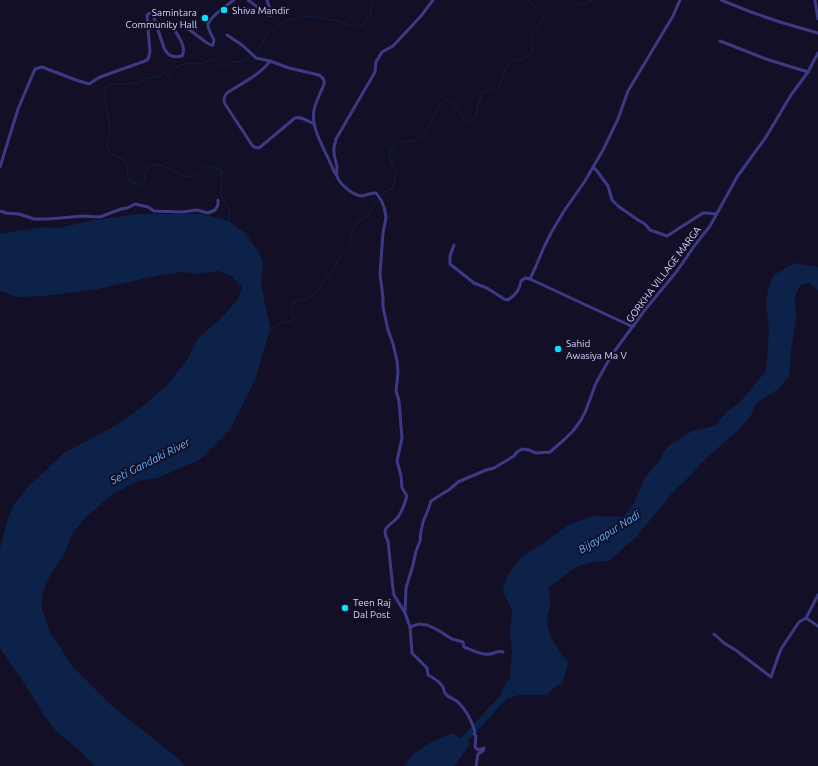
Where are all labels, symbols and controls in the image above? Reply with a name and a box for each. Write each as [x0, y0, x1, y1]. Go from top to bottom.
marker: Shiva Mandir [219, 5, 229, 15]
place label: Shiva Mandir [232, 5, 289, 16]
place label: Samintara Community Hall [126, 7, 197, 30]
marker: Samintara Community Hall [200, 13, 210, 23]
street label: GORKHA VILLAGE MARGA [624, 224, 703, 324]
place label: Sahid Awasiya Ma V [566, 338, 627, 361]
marker: Sahid Awasiya Ma V [553, 344, 563, 354]
water label: Seti Gandaki River [107, 435, 192, 487]
water label: Bijayapur Nadi [576, 508, 643, 556]
place label: Teen Raj Dal Post [353, 597, 391, 620]
marker: Teen Raj Dal Post [340, 603, 350, 613]

